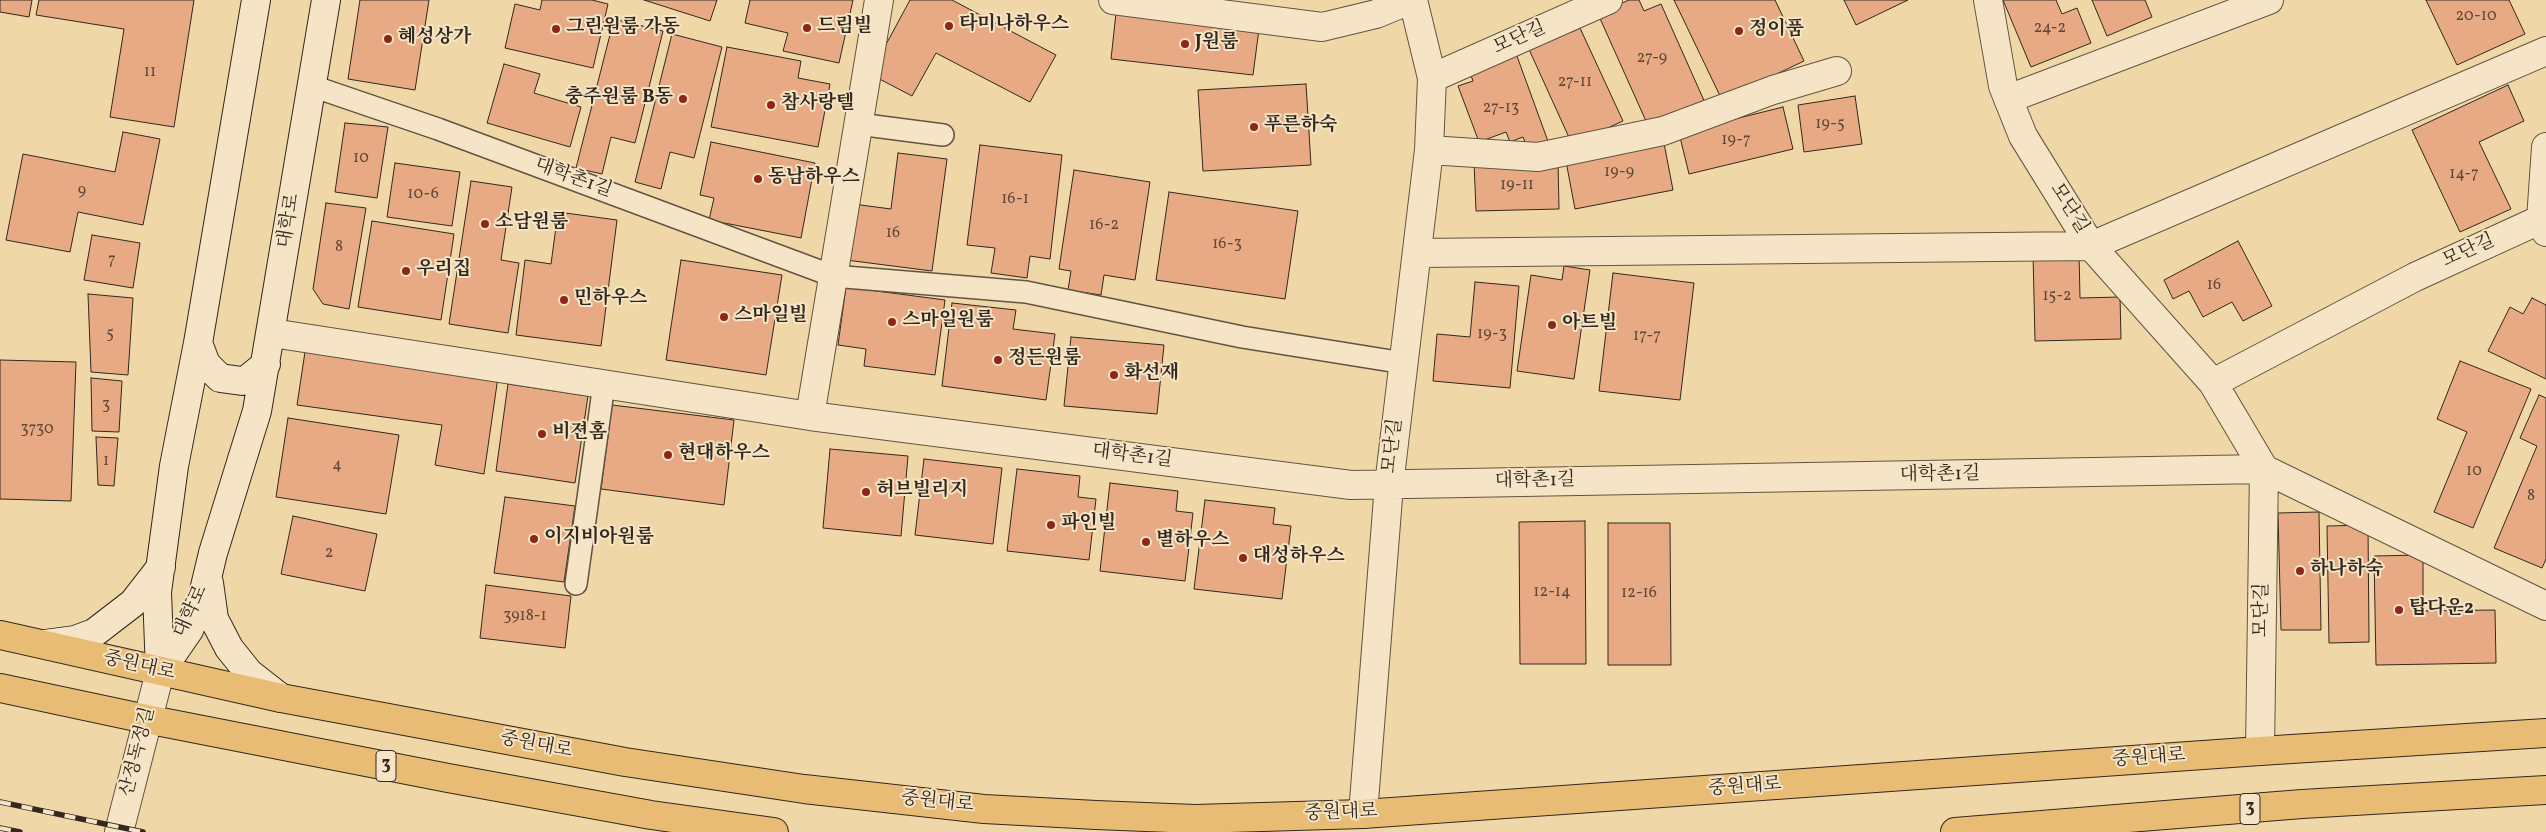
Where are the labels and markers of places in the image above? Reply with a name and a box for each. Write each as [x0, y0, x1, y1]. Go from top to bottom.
place label: 타미나하우스 [959, 15, 1069, 37]
place label: 드림빌 [817, 17, 872, 39]
place label: 그린원룸 가동 [566, 18, 680, 40]
marker: 타미나하우스 [943, 20, 955, 32]
place label: 정이품 [1749, 20, 1804, 42]
marker: 드림빌 [801, 22, 813, 34]
marker: 그린원룸 가동 [550, 23, 562, 35]
marker: 정이품 [1733, 25, 1745, 37]
place label: 혜성상가 [398, 28, 471, 50]
marker: 혜성상가 [382, 33, 394, 45]
place label: J원룸 [1195, 33, 1239, 55]
marker: J원룸 [1179, 38, 1191, 50]
place label: 충주원룸 B동 [565, 88, 673, 110]
marker: 충주원룸 B동 [677, 93, 689, 105]
place label: 참사랑텔 [781, 94, 854, 116]
marker: 참사랑텔 [765, 99, 777, 111]
place label: 푸른하숙 [1264, 116, 1337, 138]
marker: 푸른하숙 [1248, 121, 1260, 133]
place label: 동남하우스 [768, 168, 860, 190]
marker: 동남하우스 [752, 173, 764, 185]
place label: 소담원룸 [495, 213, 568, 235]
marker: 소담원룸 [479, 218, 491, 230]
place label: 우리집 [416, 260, 471, 282]
marker: 우리집 [400, 265, 412, 277]
place label: 민하우스 [574, 289, 647, 311]
marker: 민하우스 [558, 294, 570, 306]
place label: 스마일빌 [734, 306, 807, 328]
marker: 스마일빌 [718, 311, 730, 323]
place label: 스마일원룸 [902, 311, 994, 333]
place label: 아트빌 [1562, 314, 1617, 336]
marker: 스마일원룸 [886, 316, 898, 328]
marker: 아트빌 [1546, 319, 1558, 331]
place label: 정든원룸 [1008, 349, 1081, 371]
marker: 정든원룸 [992, 354, 1004, 366]
place label: 화선재 [1124, 364, 1179, 386]
marker: 화선재 [1108, 369, 1120, 381]
place label: 비젼홈 [552, 423, 607, 445]
marker: 비젼홈 [536, 428, 548, 440]
place label: 현대하우스 [678, 444, 770, 466]
marker: 현대하우스 [662, 449, 674, 461]
place label: 허브빌리지 [876, 481, 968, 503]
marker: 허브빌리지 [860, 486, 872, 498]
place label: 파인빌 [1061, 514, 1116, 536]
marker: 파인빌 [1045, 519, 1057, 531]
place label: 이지비아원룸 [544, 528, 654, 550]
place label: 별하우스 [1156, 531, 1229, 553]
marker: 이지비아원룸 [528, 533, 540, 545]
marker: 별하우스 [1140, 536, 1152, 548]
place label: 대성하우스 [1253, 547, 1345, 569]
marker: 대성하우스 [1237, 552, 1249, 564]
place label: 하나하숙 [2310, 560, 2383, 582]
marker: 하나하숙 [2294, 565, 2306, 577]
place label: 탑다운2 [2409, 599, 2474, 621]
marker: 탑다운2 [2393, 604, 2405, 616]

